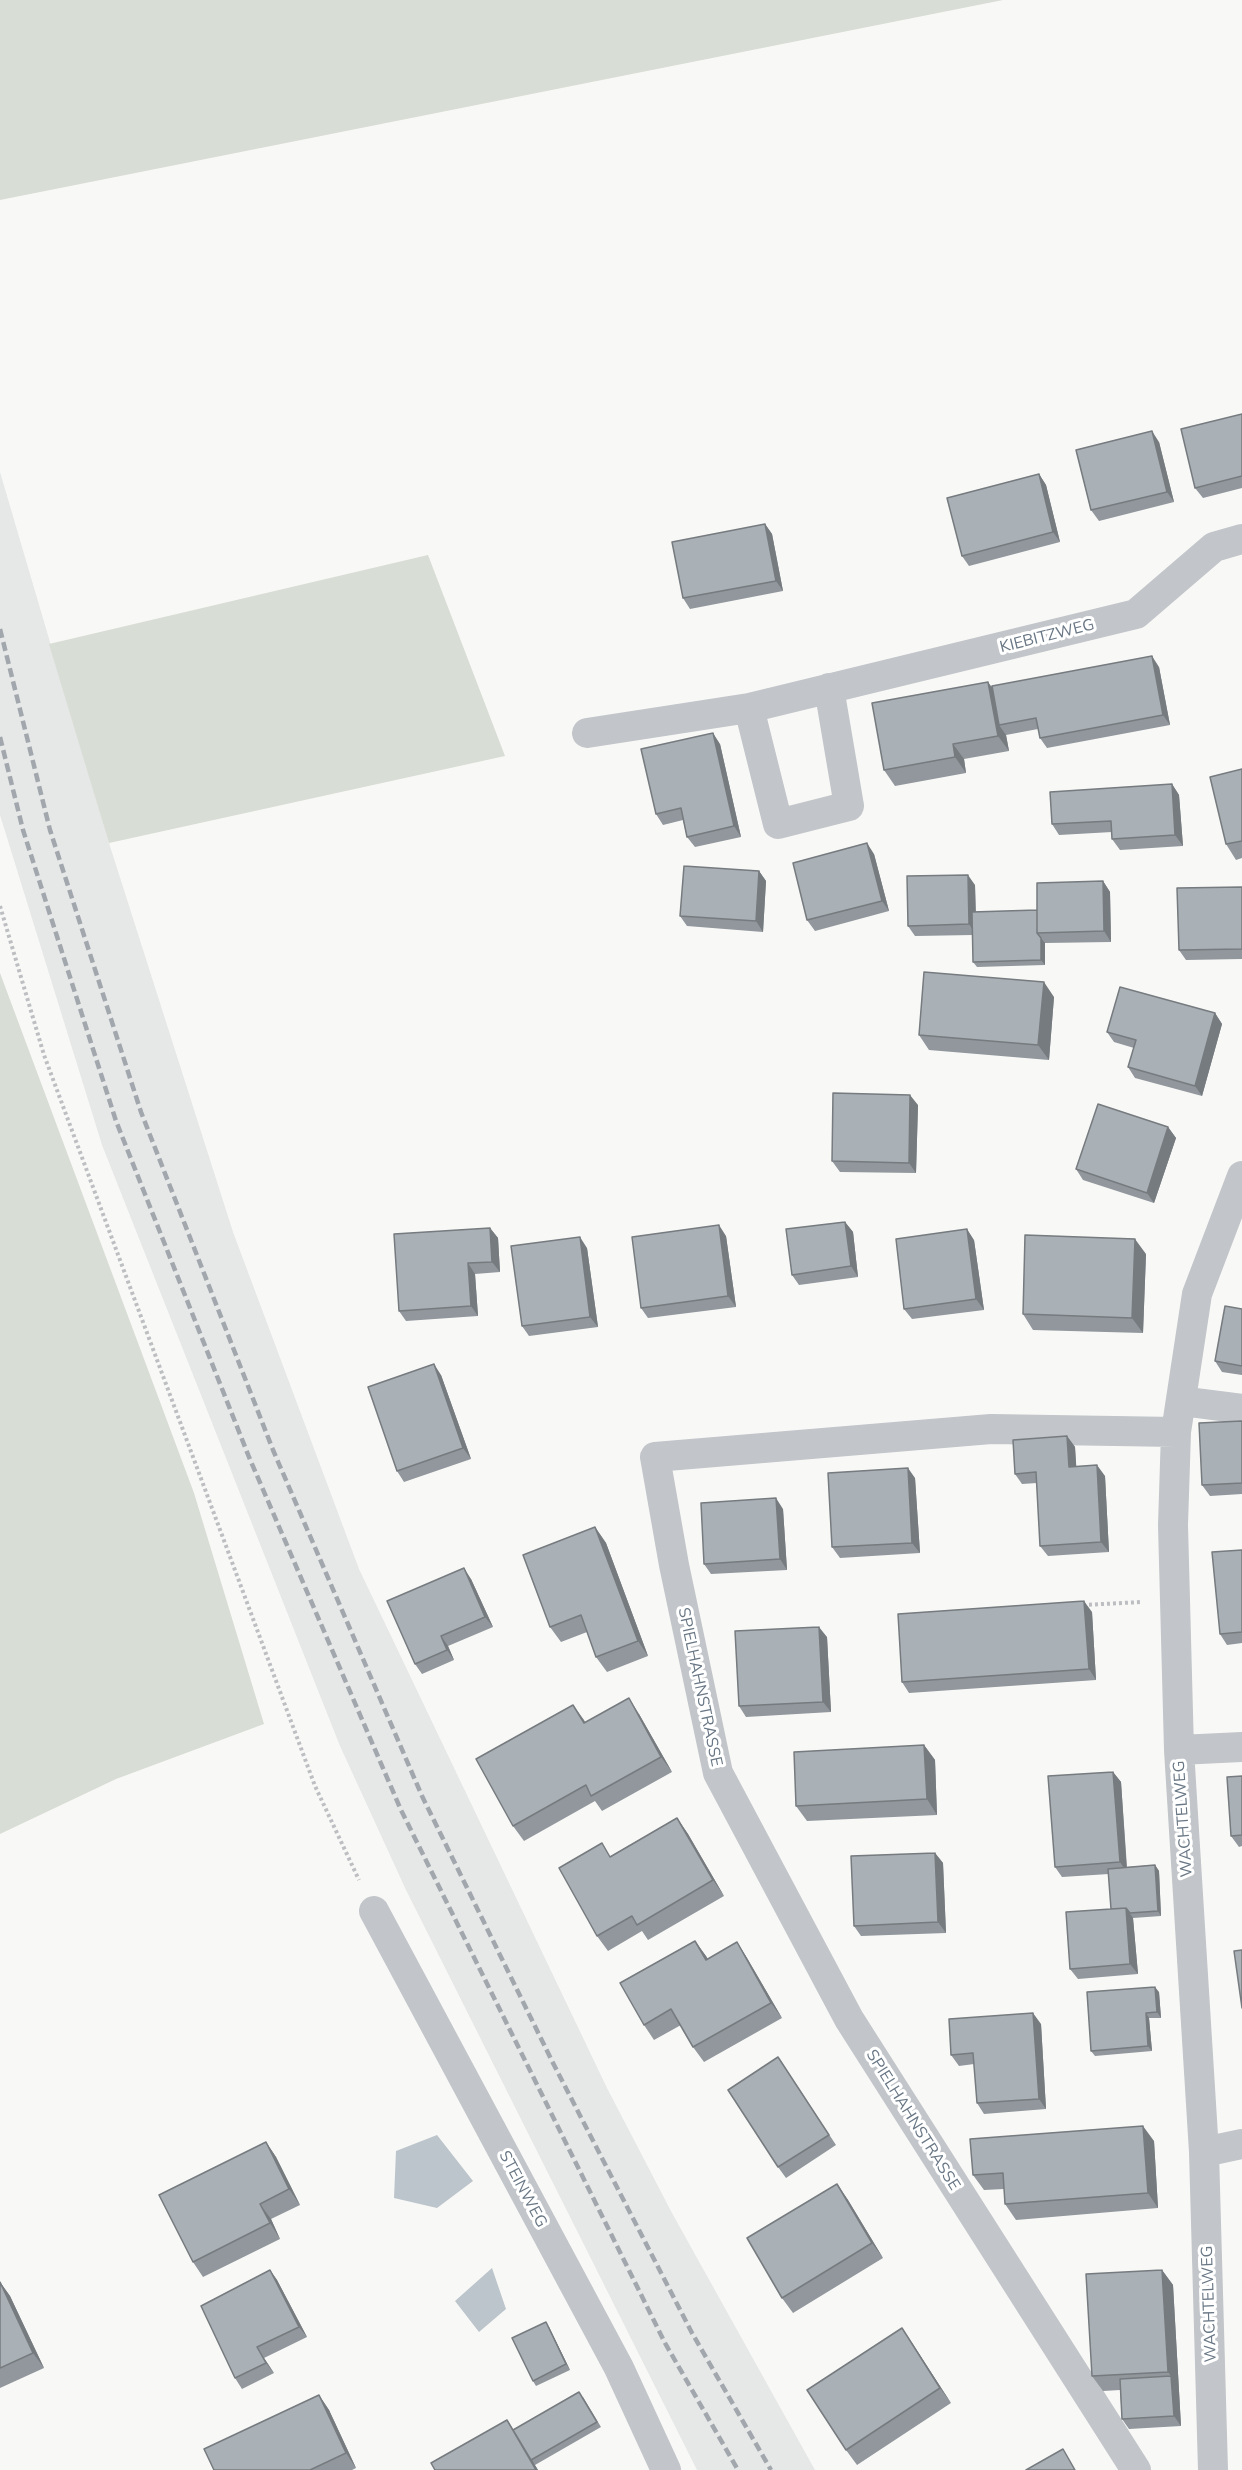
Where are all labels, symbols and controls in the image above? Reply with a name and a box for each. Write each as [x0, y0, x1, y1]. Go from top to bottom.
street label: KIEBITZWEG [998, 615, 1096, 657]
street label: SPIELHAHNSTRASSE [674, 1606, 726, 1768]
street label: WACHTELWEG [1169, 1760, 1197, 1878]
street label: SPIELHAHNSTRASSE [862, 2046, 964, 2194]
street label: STEINWEG [495, 2148, 551, 2230]
street label: WACHTELWEG [1197, 2245, 1221, 2363]

